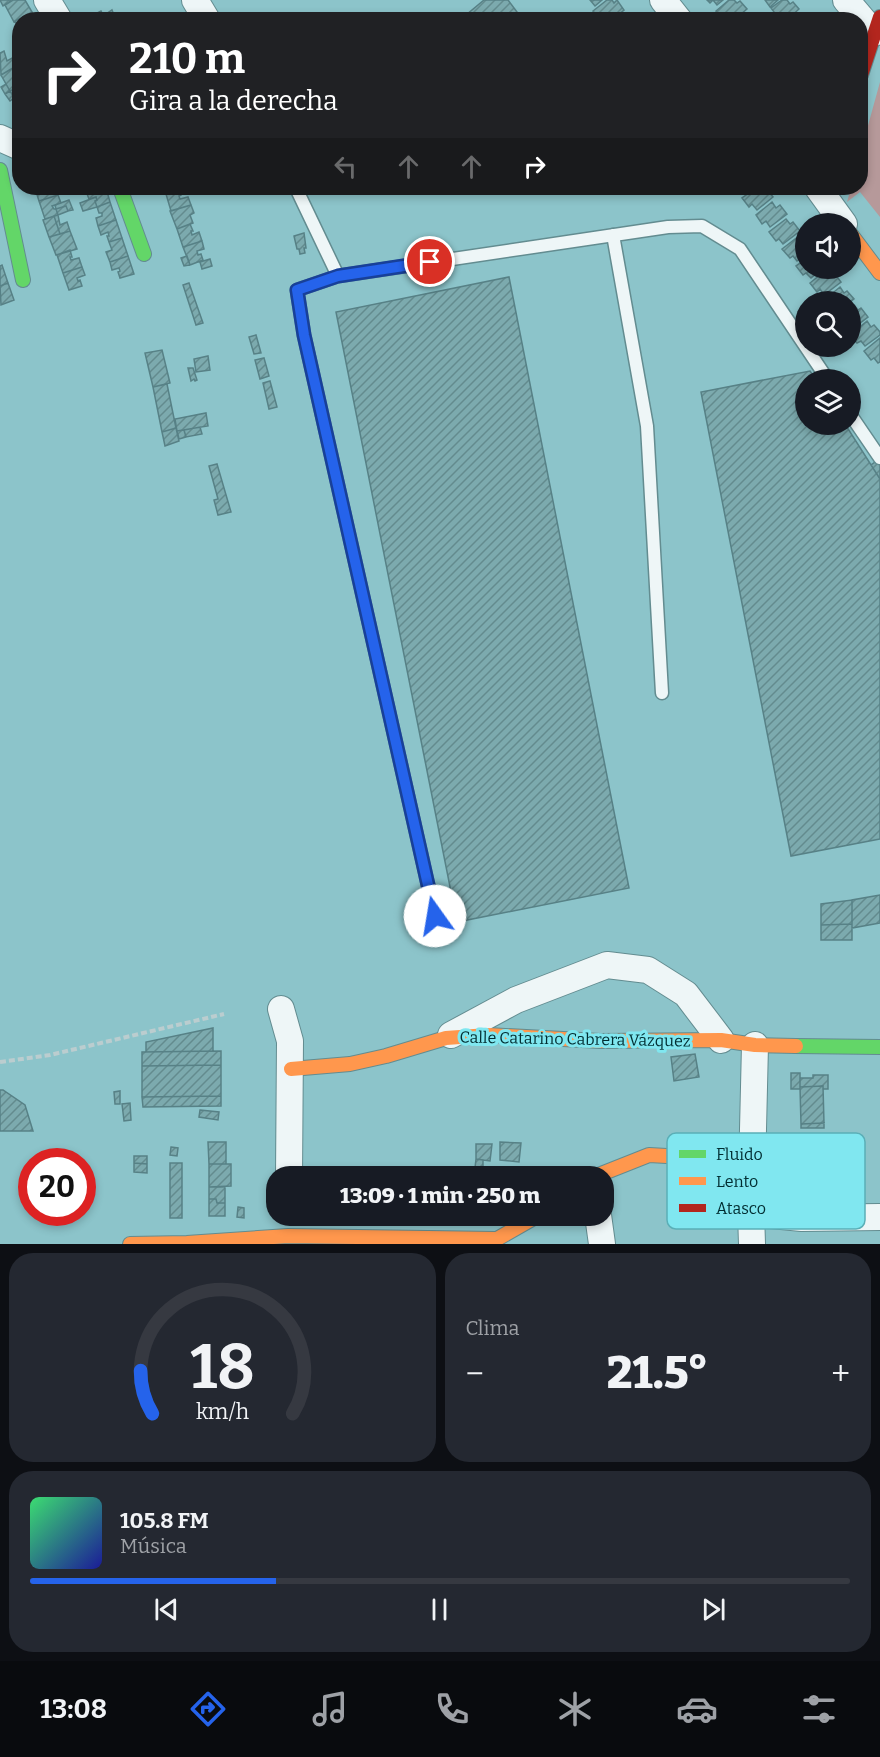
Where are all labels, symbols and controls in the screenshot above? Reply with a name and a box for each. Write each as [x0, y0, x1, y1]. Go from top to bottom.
text: 210 m [129, 34, 245, 84]
icon: right [30, 36, 108, 114]
text: Gira a la derecha [129, 85, 338, 117]
icon: left [329, 150, 362, 183]
icon: ahead [392, 150, 425, 183]
icon: ahead [455, 150, 488, 183]
icon: right [518, 150, 551, 183]
map controls [795, 213, 861, 435]
button: sound [795, 213, 861, 279]
pin [404, 236, 455, 287]
icon: arrive [413, 245, 446, 278]
button: search [795, 291, 861, 357]
button: layers [795, 369, 861, 435]
position arrow [403, 884, 467, 948]
street label: Calle Catarino Cabrera Vázquez [459, 1027, 691, 1051]
legend [667, 1133, 865, 1229]
text: Fluido [716, 1145, 763, 1164]
speed limit sign: 20 [18, 1148, 96, 1226]
text: Lento [716, 1172, 758, 1191]
text: 13:09 · 1 min · 250 m [340, 1182, 540, 1209]
text: Atasco [716, 1199, 766, 1218]
text: Clima [466, 1316, 520, 1340]
text: 18 [190, 1330, 255, 1405]
text: 21.5° [607, 1346, 708, 1400]
text: − [466, 1354, 484, 1394]
text: + [831, 1354, 850, 1394]
text: km/h [196, 1400, 249, 1426]
text: 105.8 FM [120, 1507, 209, 1534]
text: Música [120, 1534, 187, 1558]
icon: previous [150, 1593, 183, 1626]
icon: pause [423, 1593, 456, 1626]
icon: next [697, 1593, 730, 1626]
icon: directions [187, 1688, 229, 1730]
icon: music [309, 1688, 351, 1730]
icon: phone [431, 1688, 473, 1730]
icon: climate [554, 1688, 596, 1730]
icon: car [676, 1688, 718, 1730]
icon: filters [798, 1688, 840, 1730]
text: 13:08 [40, 1693, 107, 1725]

